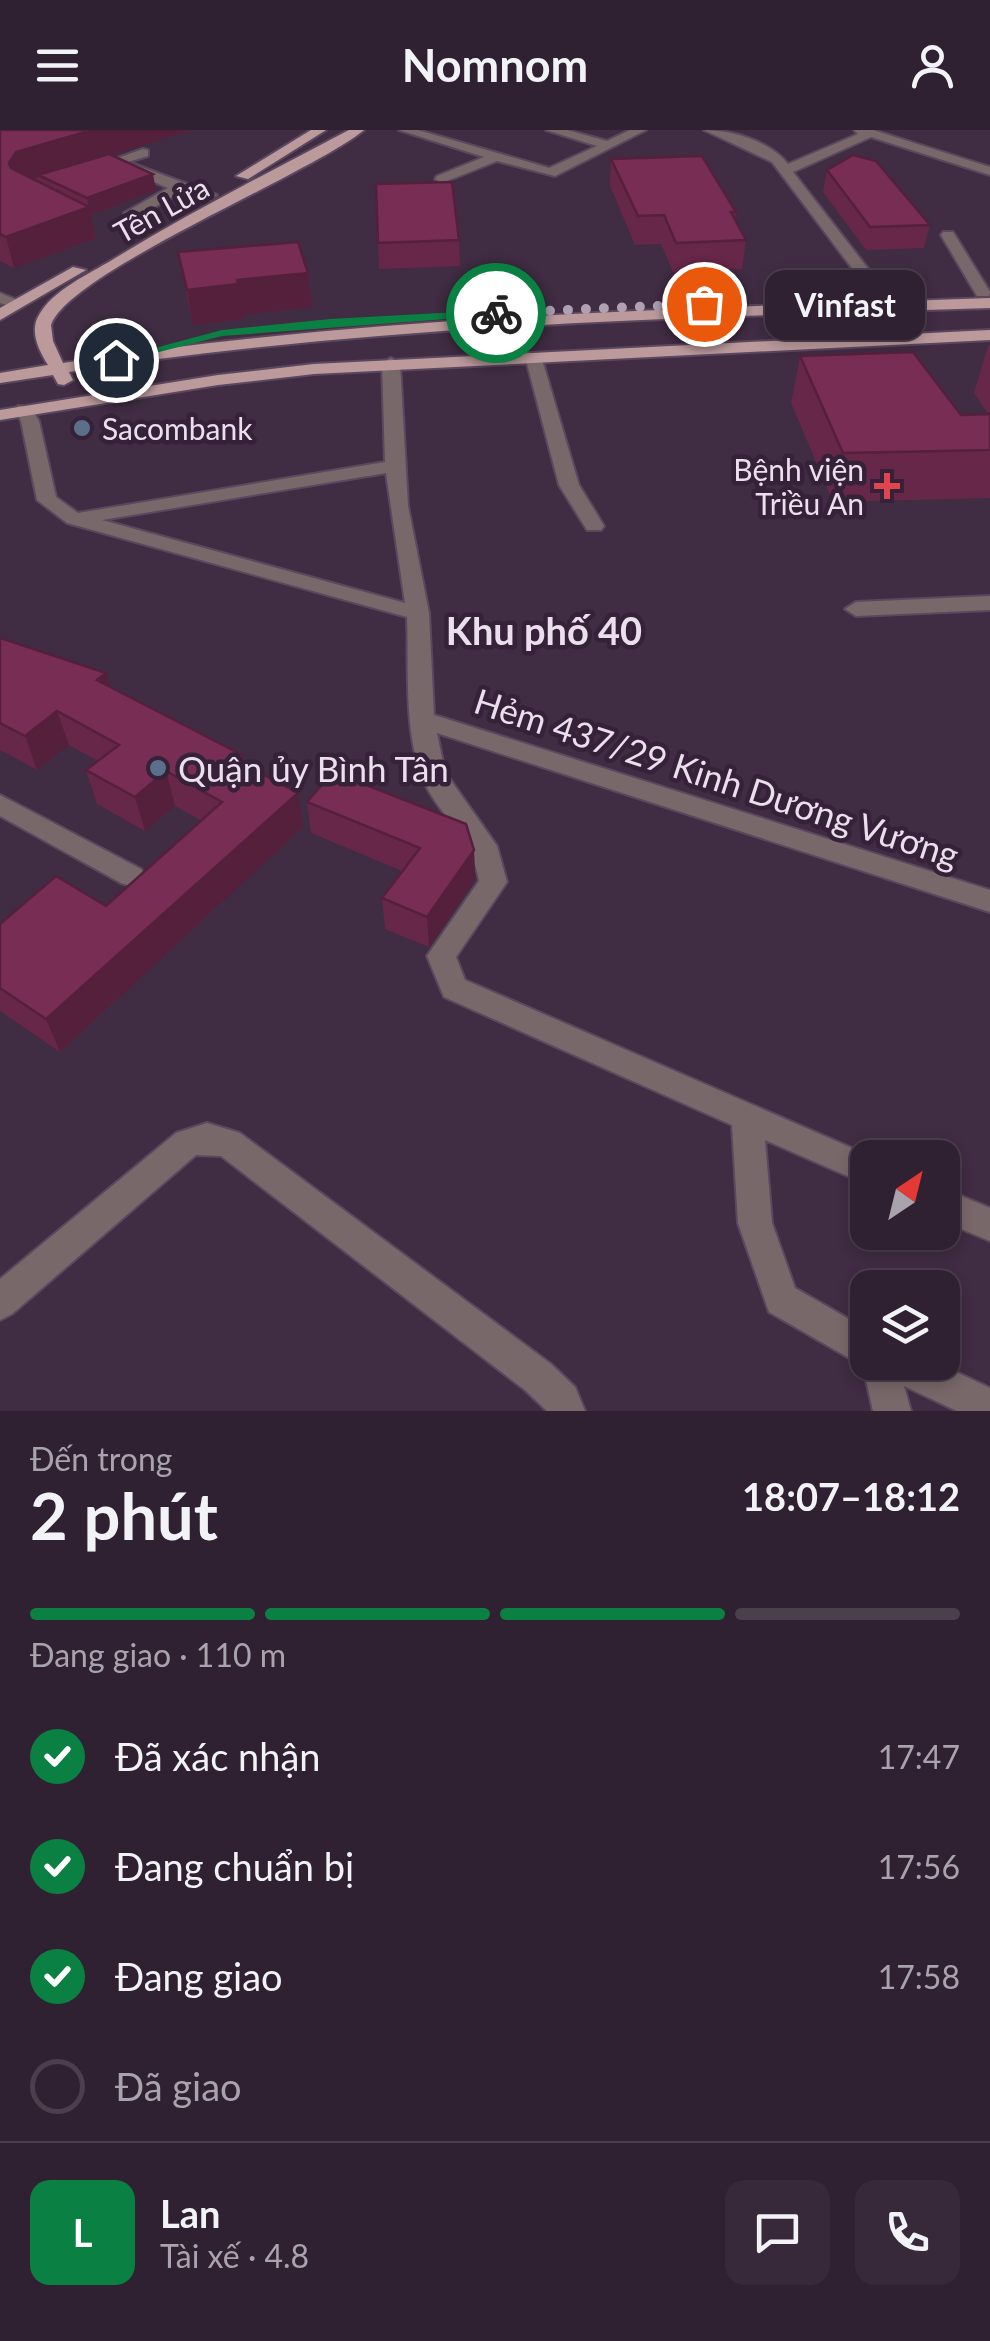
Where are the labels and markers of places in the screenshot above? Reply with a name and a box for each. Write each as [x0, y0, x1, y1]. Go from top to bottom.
pin [662, 262, 747, 347]
callout: Vinfast [764, 269, 924, 339]
pin [74, 318, 159, 403]
place label: Sacombank [102, 410, 253, 446]
marker: Sacombank [71, 417, 93, 439]
place label: Bệnh viện Triều An [733, 451, 864, 521]
marker: Bệnh viện Triều An [874, 473, 900, 499]
place label: Quận ủy Bình Tân [178, 747, 449, 789]
marker: Quận ủy Bình Tân [147, 757, 169, 779]

